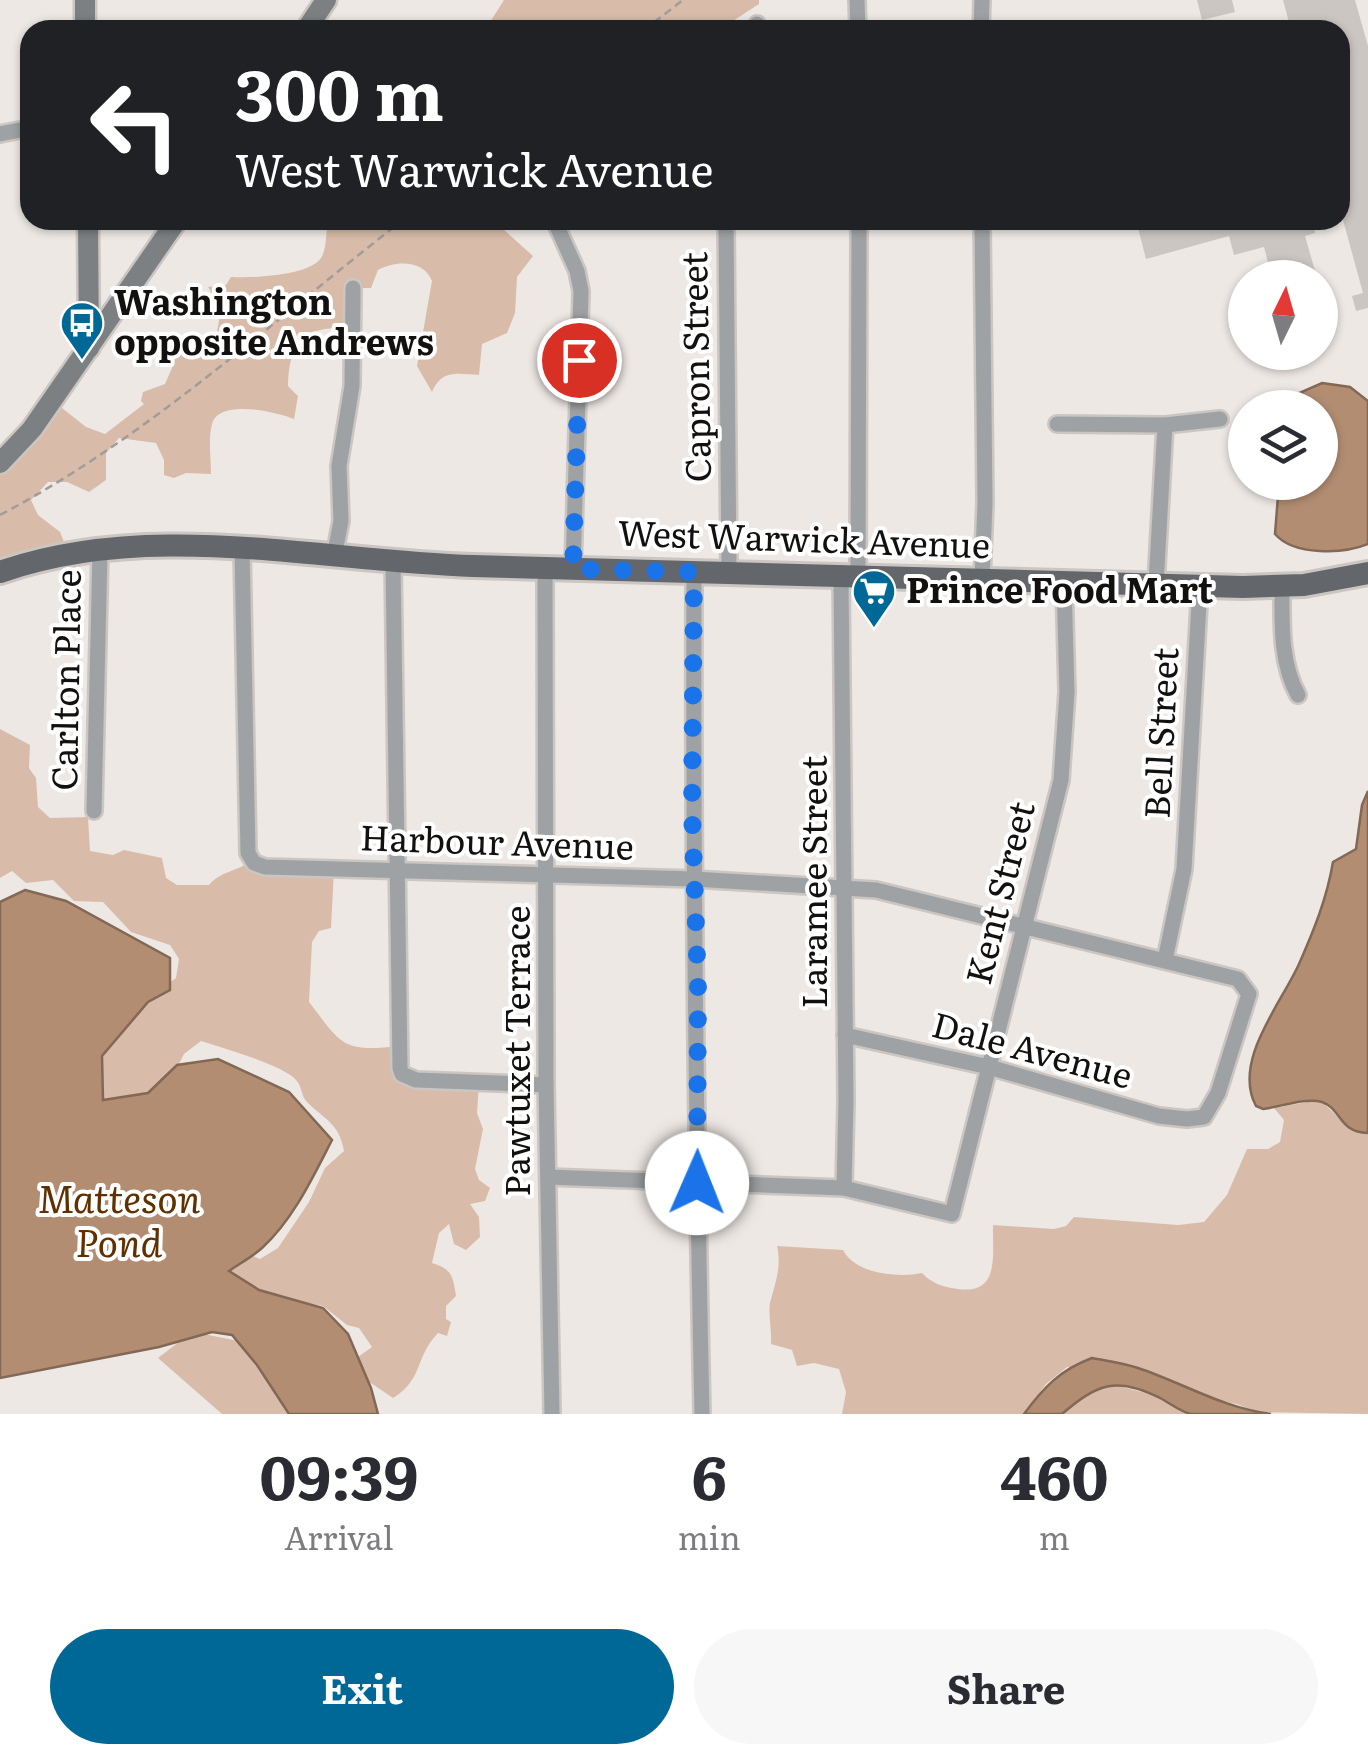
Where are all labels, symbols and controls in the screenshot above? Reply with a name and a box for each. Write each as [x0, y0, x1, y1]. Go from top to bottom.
text: 300 m [235, 39, 444, 143]
icon: left [70, 60, 200, 190]
text: West Warwick Avenue [235, 134, 714, 201]
street label: Capron Street [666, 251, 722, 483]
north arrow [1228, 260, 1338, 370]
map controls [1228, 260, 1338, 500]
place label: Washington opposite Andrews [114, 274, 434, 366]
bus stop icon: Washington opposite Andrews [59, 300, 105, 361]
pin [537, 318, 622, 403]
icon: arrive [552, 333, 607, 388]
button: layers [1228, 390, 1338, 500]
street label: West Warwick Avenue [617, 505, 991, 569]
place label: Prince Food Mart [906, 562, 1214, 614]
supermarket icon: Prince Food Mart [851, 568, 897, 629]
street label: Carlton Place [36, 569, 92, 791]
street label: Bell Street [1129, 646, 1189, 820]
street label: Laramee Street [786, 755, 838, 1009]
street label: Kent Street [950, 795, 1046, 989]
street label: Harbour Avenue [359, 809, 635, 871]
street label: Pawtuxet Terrace [489, 905, 541, 1197]
street label: Dale Avenue [927, 996, 1139, 1100]
position arrow [645, 1131, 749, 1235]
water label: Matteson Pond [38, 1168, 201, 1269]
text: 09:39 [260, 1429, 418, 1518]
text: 6 [692, 1429, 727, 1518]
text: 460 [1000, 1429, 1108, 1518]
text: Arrival [284, 1512, 394, 1560]
text: min [678, 1512, 741, 1560]
text: m [1039, 1512, 1070, 1560]
button: Exit [50, 1629, 674, 1744]
button: Share [694, 1629, 1318, 1744]

